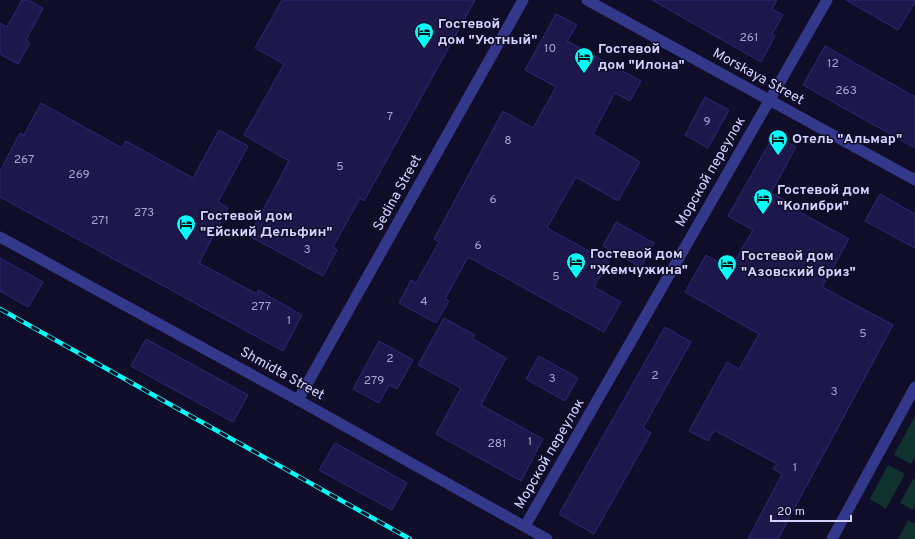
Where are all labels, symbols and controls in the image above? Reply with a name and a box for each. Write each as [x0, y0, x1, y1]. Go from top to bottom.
place label: Гостевой дом "Уютный" [438, 16, 537, 49]
hotel icon: Гостевой дом "Уютный" [413, 21, 435, 49]
house number: 261 [740, 30, 758, 46]
house number: 10 [544, 41, 556, 57]
place label: Гостевой дом "Илона" [598, 41, 685, 74]
street label: Morskaya Street [709, 45, 807, 109]
hotel icon: Гостевой дом "Илона" [573, 46, 595, 74]
house number: 12 [827, 56, 839, 72]
house number: 263 [835, 83, 857, 99]
house number: 7 [387, 109, 393, 125]
street label: Морской переулок [672, 114, 750, 230]
house number: 9 [703, 114, 711, 130]
hotel icon: Отель "Альмар" [767, 128, 789, 156]
place label: Отель "Альмар" [792, 131, 902, 148]
house number: 8 [504, 133, 512, 149]
house number: 267 [14, 152, 34, 168]
street label: Sedina Street [370, 152, 426, 234]
house number: 5 [336, 159, 344, 175]
house number: 269 [68, 167, 90, 183]
place label: Гостевой дом "Колибри" [777, 182, 870, 215]
hotel icon: Гостевой дом "Колибри" [752, 187, 774, 215]
house number: 6 [489, 192, 497, 208]
house number: 273 [134, 205, 154, 221]
place label: Гостевой дом "Ейский Дельфин" [200, 208, 333, 241]
house number: 271 [91, 213, 109, 229]
hotel icon: Гостевой дом "Ейский Дельфин" [175, 213, 197, 241]
house number: 6 [474, 238, 482, 254]
house number: 3 [303, 242, 311, 258]
place label: Гостевой дом "Жемчужина" [590, 246, 688, 279]
place label: Гостевой дом "Азовский бриз" [741, 248, 856, 281]
hotel icon: Гостевой дом "Жемчужина" [565, 251, 587, 279]
hotel icon: Гостевой дом "Азовский бриз" [716, 253, 738, 281]
house number: 5 [552, 269, 560, 285]
house number: 4 [420, 294, 428, 310]
house number: 277 [251, 299, 271, 315]
house number: 1 [287, 313, 291, 329]
house number: 5 [859, 326, 867, 342]
street label: Shmidta Street [237, 344, 327, 404]
house number: 2 [386, 351, 394, 367]
house number: 2 [651, 368, 659, 384]
house number: 3 [548, 371, 556, 387]
house number: 279 [364, 373, 384, 389]
house number: 3 [830, 384, 838, 400]
street label: Морской переулок [511, 396, 589, 512]
house number: 1 [528, 434, 532, 450]
house number: 281 [487, 436, 507, 452]
house number: 1 [793, 460, 797, 476]
scale bar [771, 497, 851, 523]
text: 20 m [777, 504, 805, 520]

